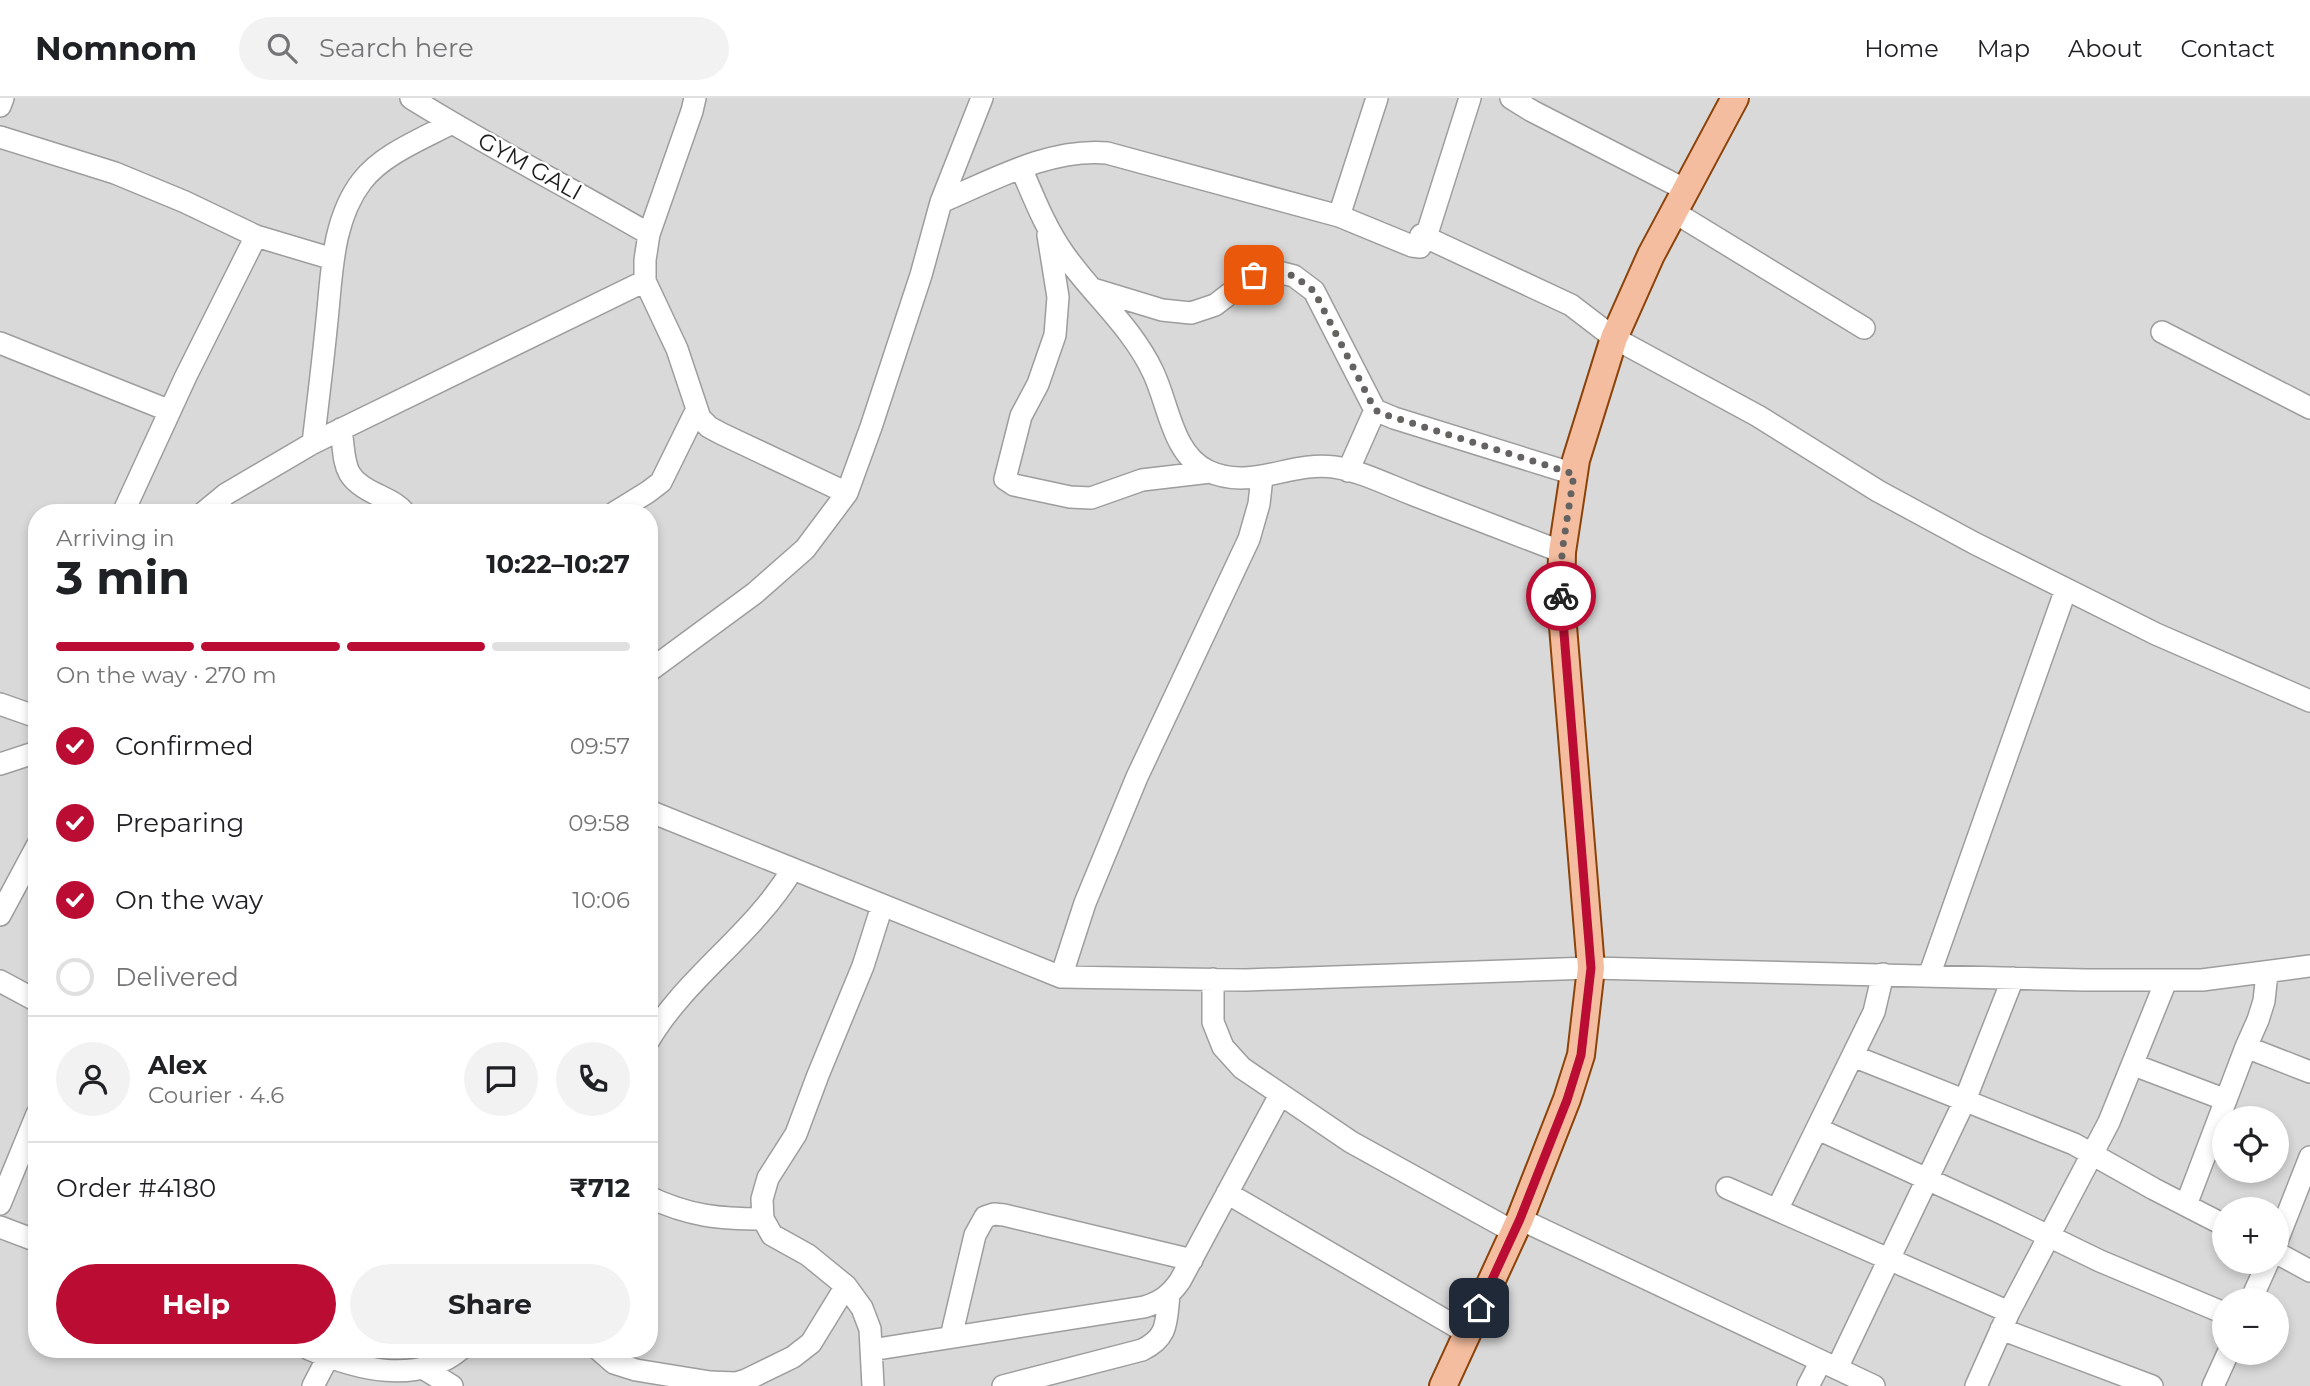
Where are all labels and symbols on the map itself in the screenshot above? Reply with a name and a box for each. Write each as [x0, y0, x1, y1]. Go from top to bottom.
street label: GYM GALI [473, 126, 587, 206]
pin [1224, 245, 1284, 305]
courier [1526, 561, 1596, 631]
pin [1449, 1278, 1509, 1338]

